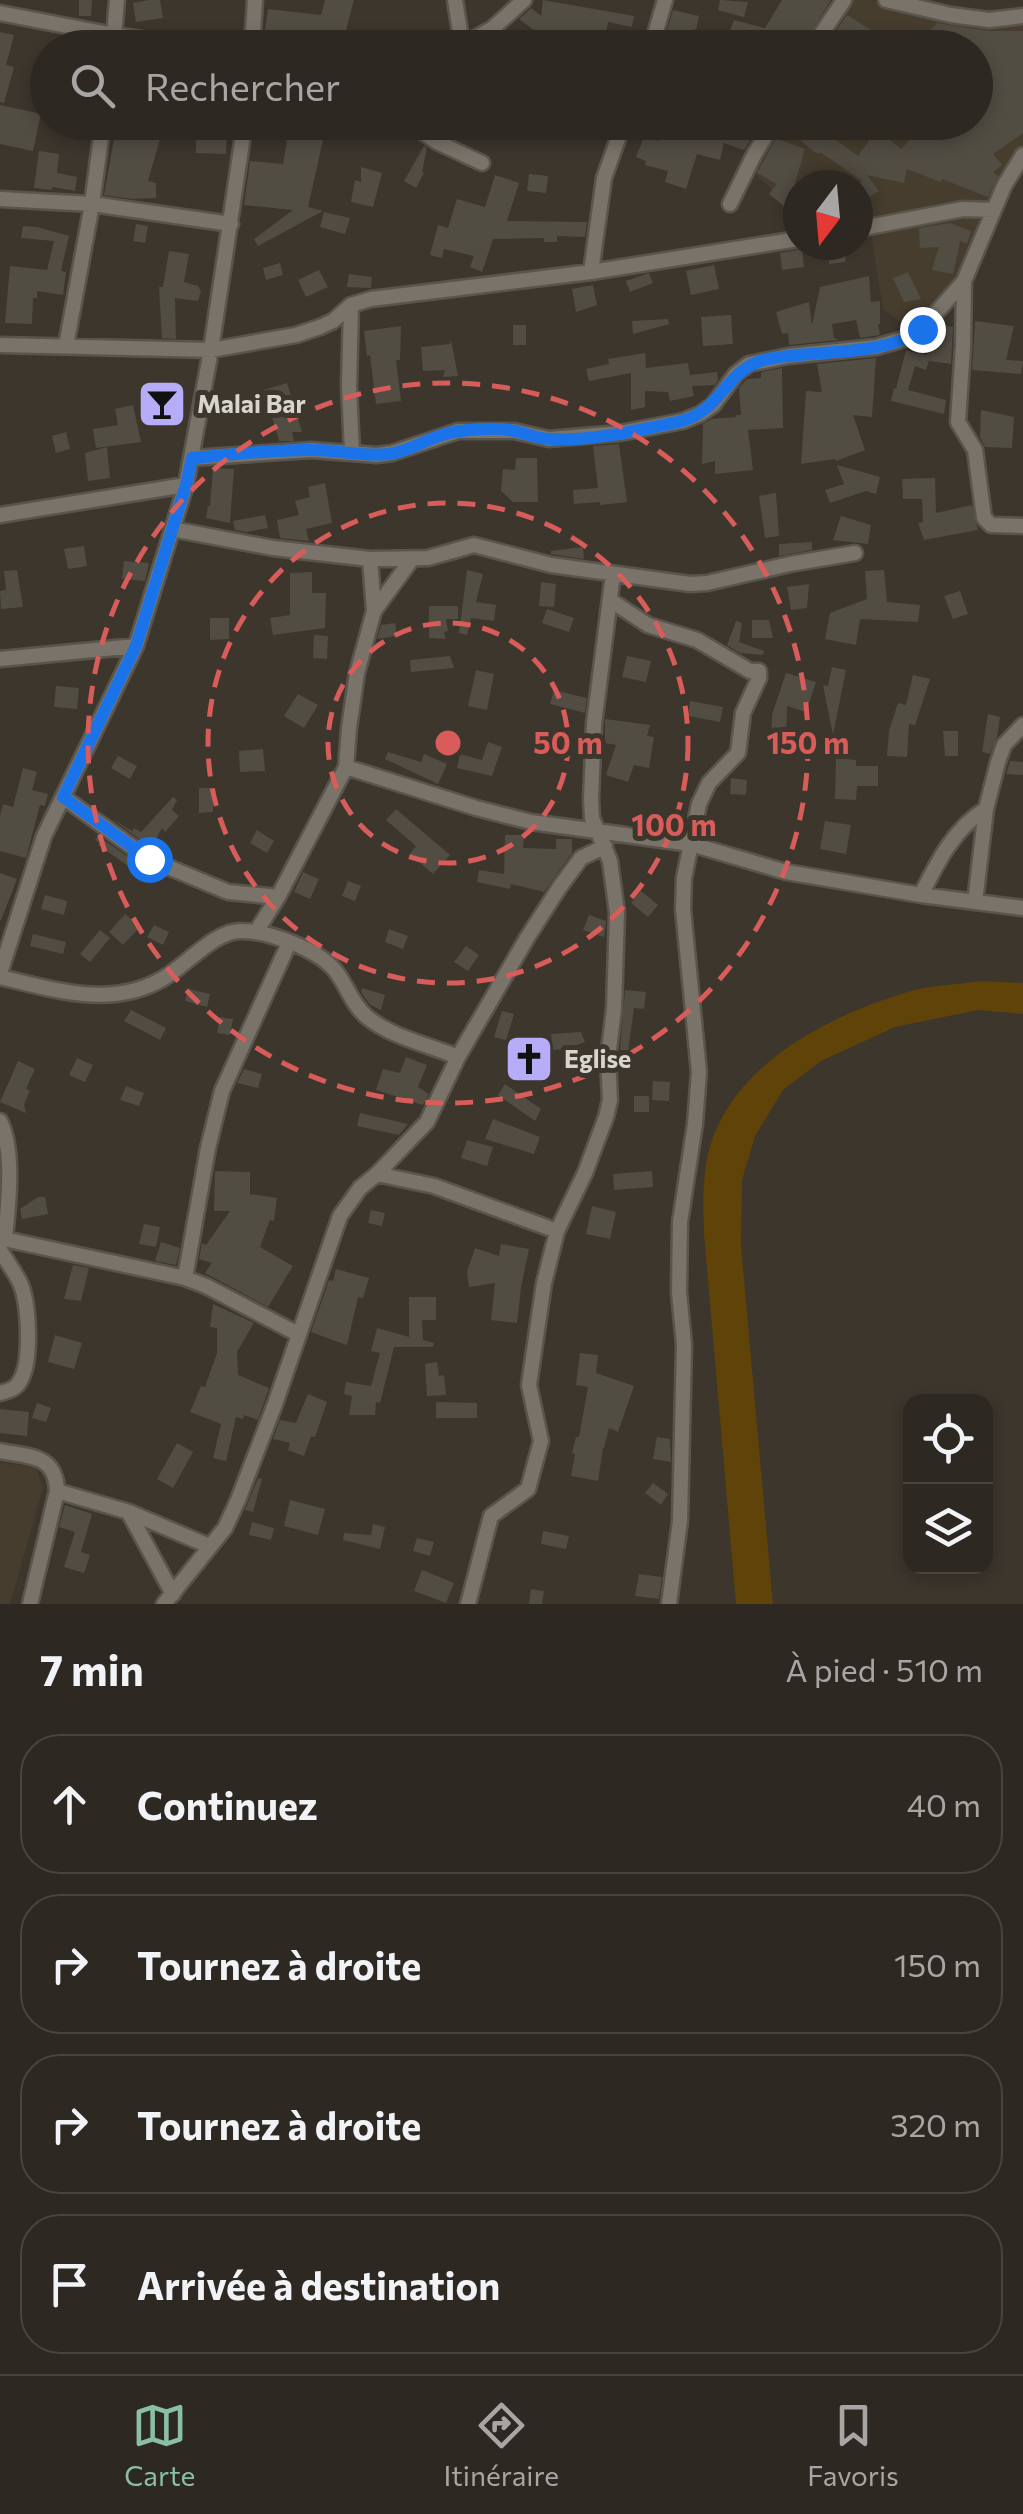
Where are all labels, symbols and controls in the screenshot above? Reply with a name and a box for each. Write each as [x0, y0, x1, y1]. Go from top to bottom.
search box [30, 30, 993, 140]
icon: search [65, 58, 120, 113]
text: Rechercher [145, 62, 340, 109]
north arrow [783, 170, 873, 260]
route end [900, 307, 946, 353]
bar icon: Malai Bar [136, 378, 188, 430]
place label: Malai Bar [197, 388, 306, 418]
text: 50 m [533, 723, 603, 760]
text: 150 m [767, 723, 849, 760]
centre of rings [430, 725, 466, 761]
text: 100 m [631, 805, 717, 842]
route start [127, 837, 173, 883]
church icon: Eglise [503, 1033, 555, 1085]
place label: Eglise [564, 1043, 631, 1073]
map controls [903, 1394, 993, 1574]
button: locate [903, 1394, 993, 1484]
button: layers [903, 1484, 993, 1574]
text: 7 min [40, 1643, 144, 1695]
text: À pied · 510 m [785, 1649, 983, 1689]
icon: ahead [42, 1777, 97, 1832]
text: Continuez [137, 1781, 318, 1828]
text: 40 m [907, 1784, 981, 1824]
icon: right [42, 1937, 97, 1992]
text: Tournez à droite [137, 1941, 421, 1988]
text: 150 m [894, 1944, 981, 1984]
icon: right [42, 2097, 97, 2152]
text: Tournez à droite [137, 2101, 421, 2148]
text: 320 m [890, 2104, 981, 2144]
icon: arrive [42, 2257, 97, 2312]
text: Arrivée à destination [137, 2261, 500, 2308]
tab: Carte [124, 2398, 195, 2492]
tab: Itinéraire [443, 2398, 559, 2492]
tab: Favoris [807, 2398, 899, 2492]

